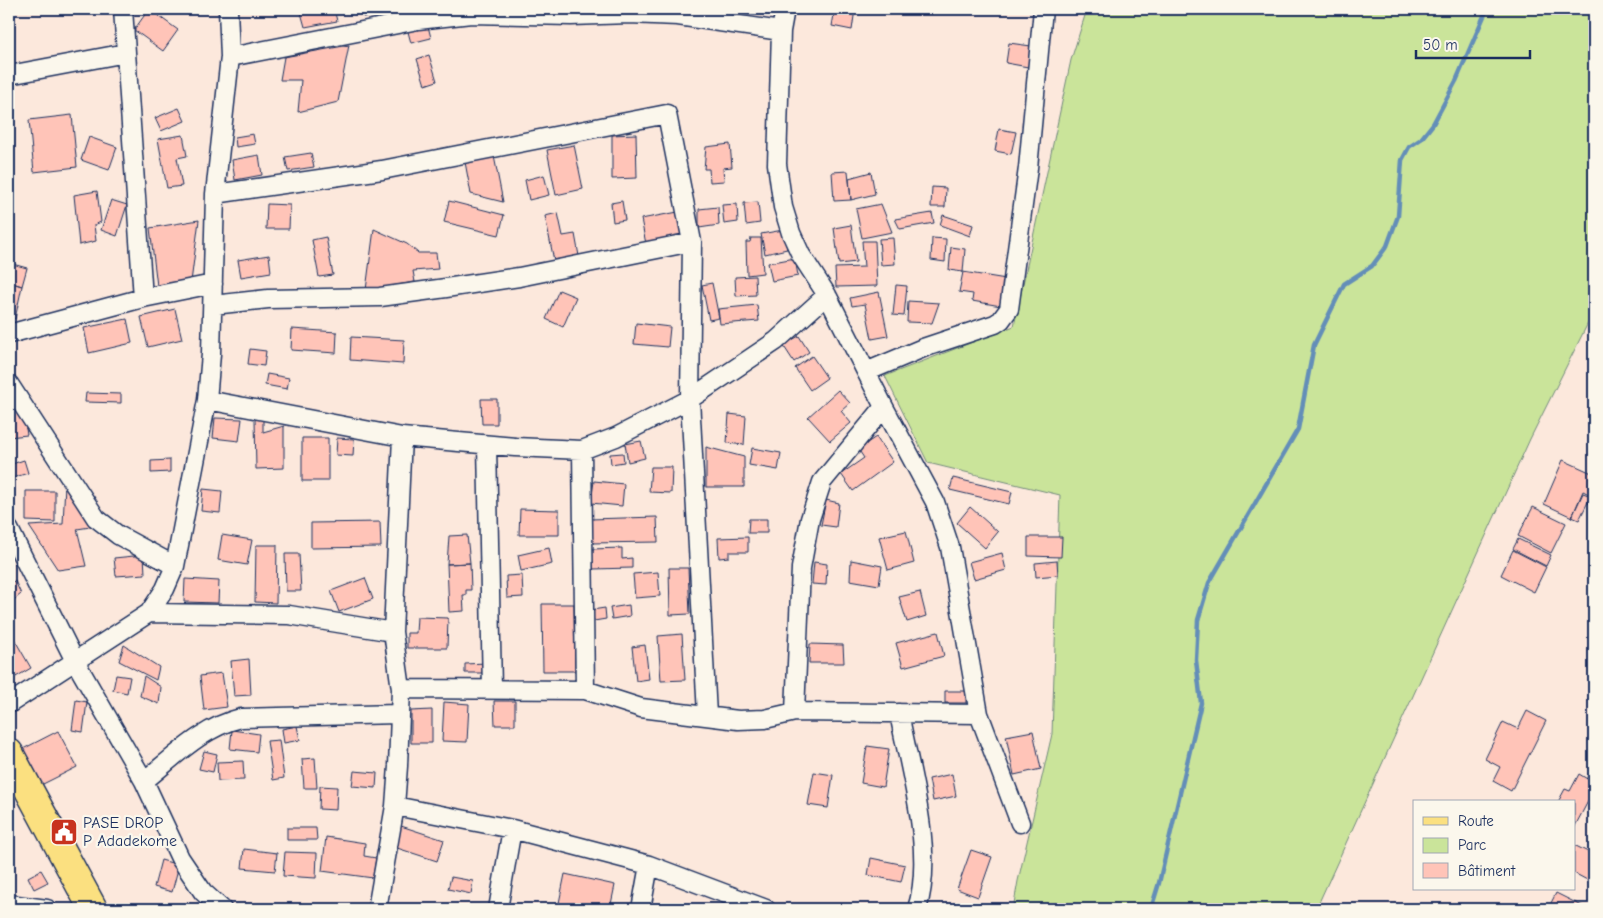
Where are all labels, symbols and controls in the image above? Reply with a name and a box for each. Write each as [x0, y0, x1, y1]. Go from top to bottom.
scale bar [1416, 28, 1529, 60]
text: 50 m [1423, 36, 1458, 54]
legend [1413, 800, 1576, 890]
text: Route [1458, 812, 1494, 830]
place label: PASE DROP P Adadekome [83, 814, 177, 850]
public building icon: PASE DROP P Adadekome [49, 817, 79, 847]
text: Parc [1458, 836, 1486, 854]
text: Bâtiment [1458, 862, 1516, 880]

